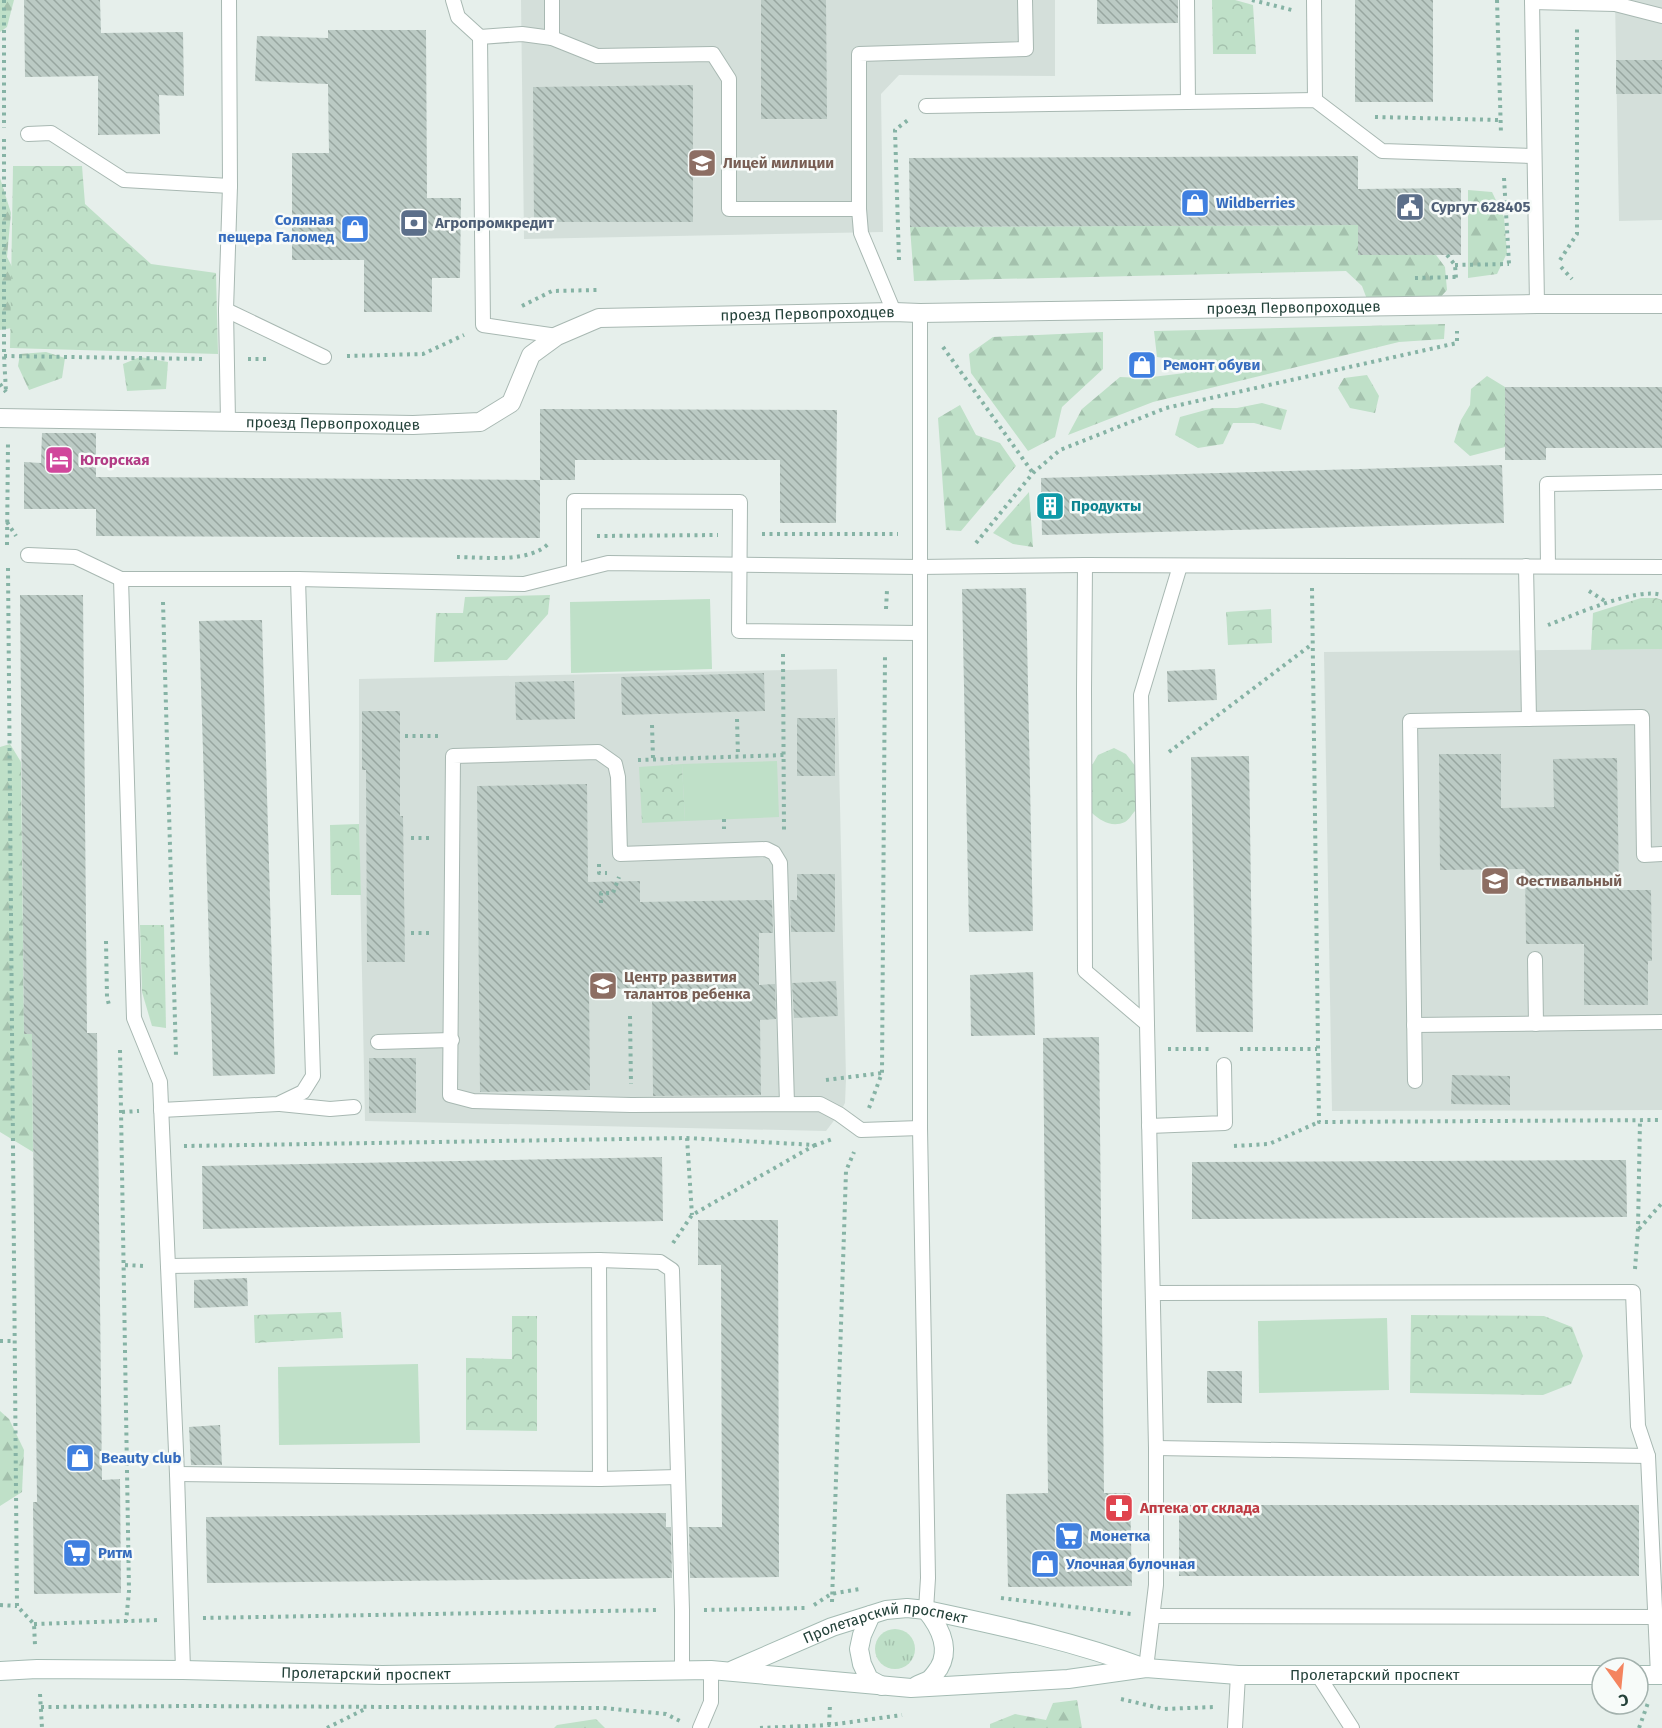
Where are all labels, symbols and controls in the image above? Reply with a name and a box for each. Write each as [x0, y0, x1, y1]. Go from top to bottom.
school or university icon: Лицей милиции [686, 147, 718, 179]
place label: Лицей милиции [723, 154, 834, 172]
shop icon: Wildberries [1179, 187, 1211, 219]
public building icon: Сургут 628405 [1394, 191, 1426, 223]
place label: Wildberries [1216, 194, 1295, 212]
place label: Сургут 628405 [1431, 198, 1531, 216]
bank icon: Агропромкредит [398, 207, 430, 239]
place label: Соляная пещера Галомед [218, 211, 335, 246]
shop icon: Соляная пещера Галомед [339, 213, 371, 245]
place label: Агропромкредит [434, 214, 555, 232]
street label: проезд Первопроходцев [1206, 297, 1381, 318]
street label: проезд Первопроходцев [720, 303, 895, 325]
shop icon: Ремонт обуви [1126, 349, 1158, 381]
place label: Ремонт обуви [1163, 356, 1260, 374]
street label: проезд Первопроходцев [246, 413, 421, 434]
hotel icon: Югорская [43, 444, 75, 476]
place label: Югорская [80, 451, 150, 469]
building icon: Продукты [1034, 490, 1066, 522]
place label: Продукты [1071, 497, 1141, 515]
school or university icon: Фестивальный [1479, 865, 1511, 897]
place label: Фестивальный [1516, 872, 1622, 890]
place label: Центр развития талантов ребенка [624, 968, 751, 1003]
school or university icon: Центр развития талантов ребенка [587, 970, 619, 1002]
shop icon: Beauty club [64, 1442, 96, 1474]
place label: Beauty club [101, 1449, 181, 1467]
pharmacy icon: Аптека от склада [1103, 1492, 1135, 1524]
place label: Аптека от склада [1139, 1499, 1260, 1517]
supermarket icon: Монетка [1053, 1520, 1085, 1552]
place label: Монетка [1090, 1527, 1151, 1545]
supermarket icon: Ритм [61, 1537, 93, 1569]
place label: Ритм [98, 1544, 132, 1562]
shop icon: Улочная булочная [1029, 1548, 1061, 1580]
place label: Улочная булочная [1065, 1555, 1195, 1573]
street label: Пролетарский проспект [800, 1599, 969, 1648]
north arrow [1590, 1656, 1650, 1716]
street label: Пролетарский проспект [281, 1663, 451, 1684]
street label: Пролетарский проспект [1290, 1666, 1460, 1684]
text: С [1616, 1690, 1631, 1711]

